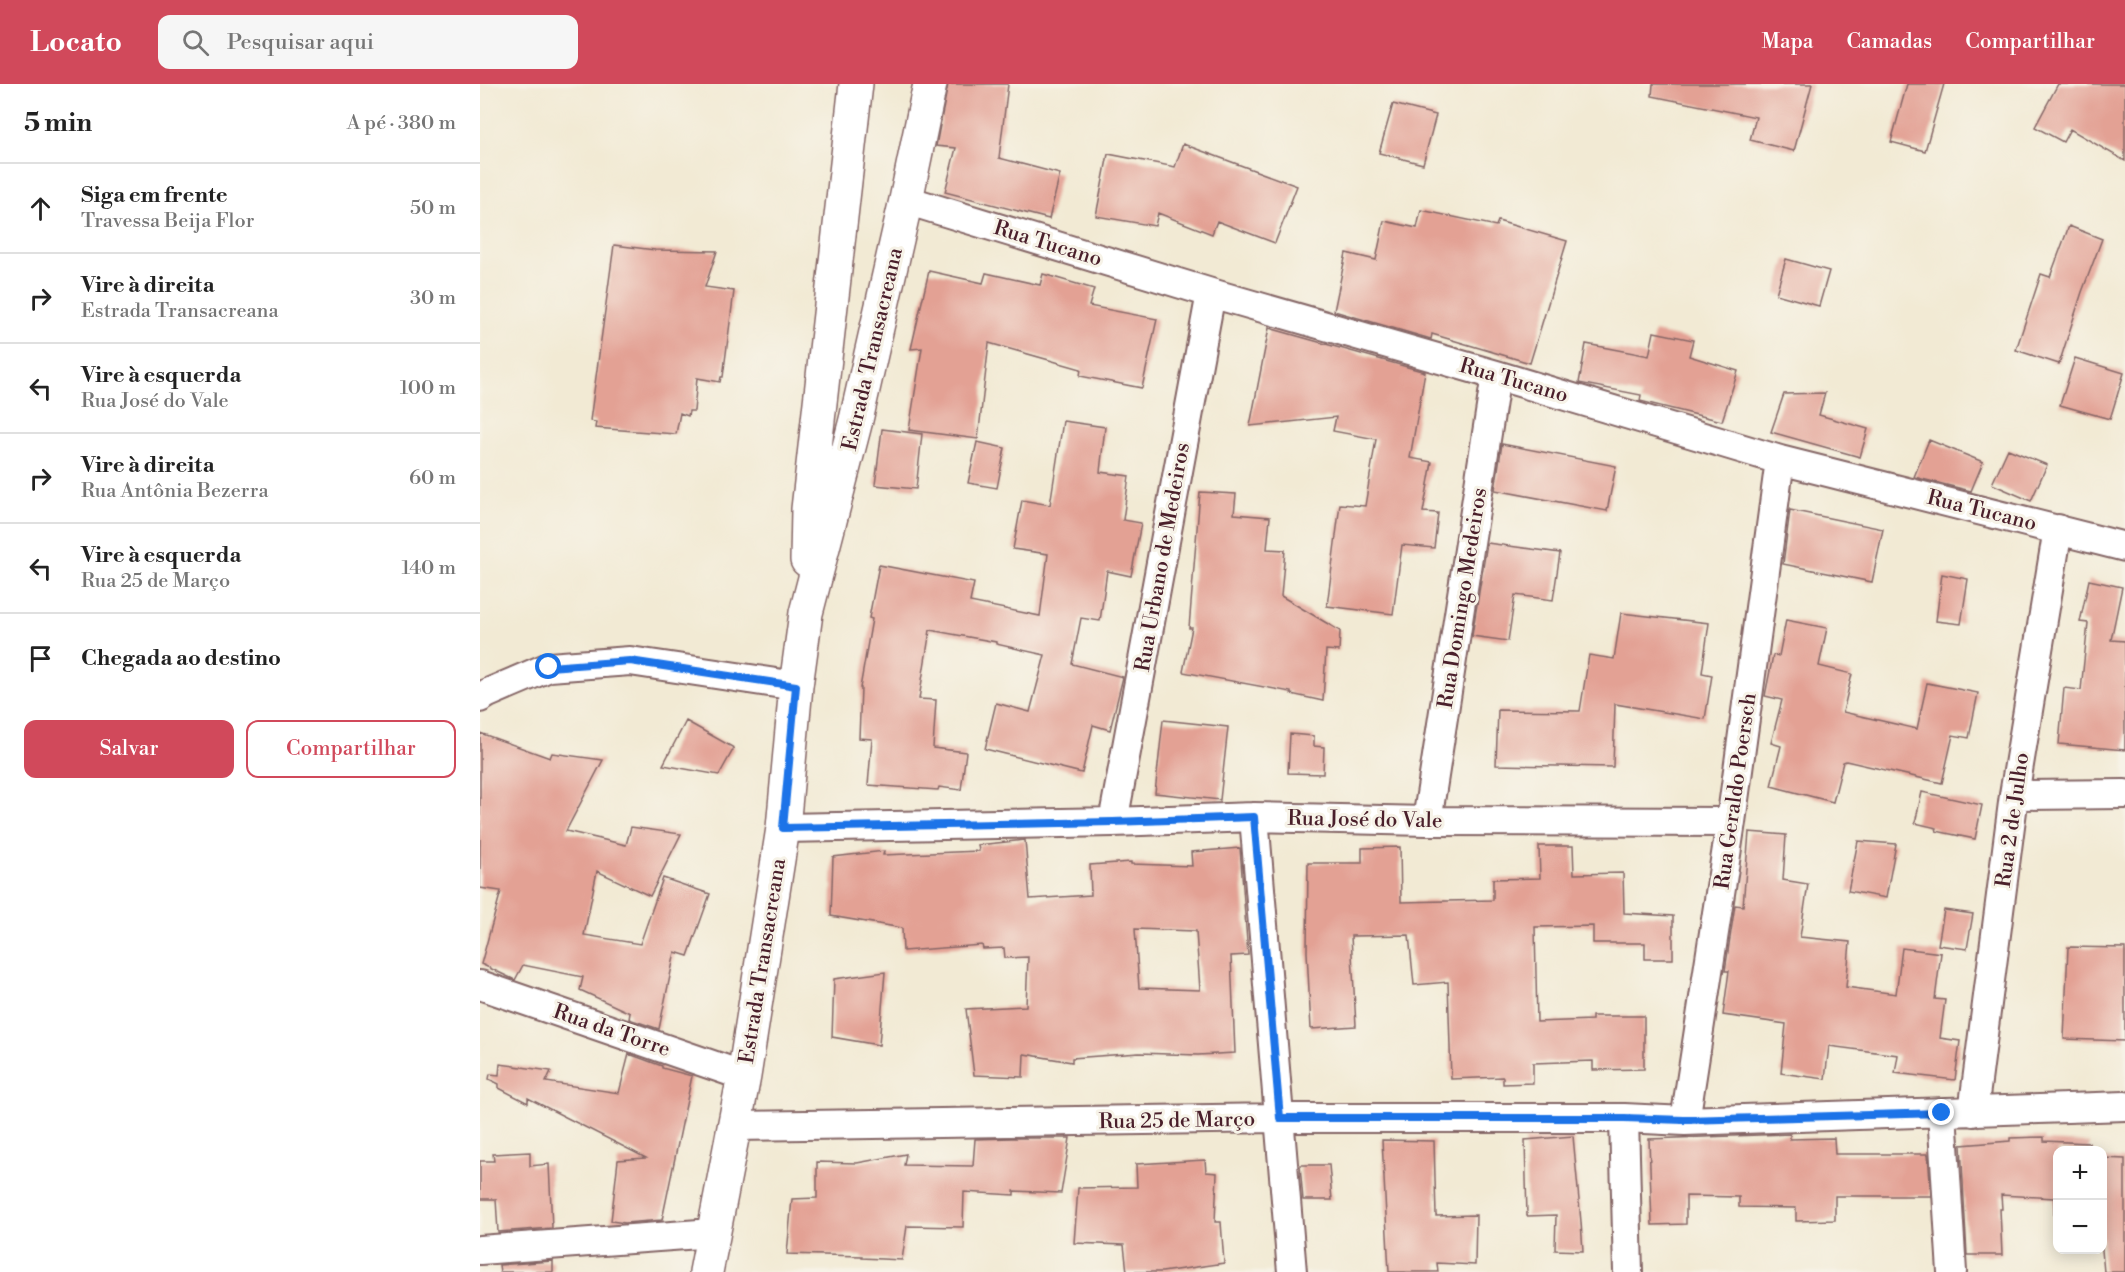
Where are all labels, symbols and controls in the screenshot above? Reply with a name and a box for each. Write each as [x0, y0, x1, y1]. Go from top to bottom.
search box [158, 15, 578, 69]
text: Locato [30, 25, 122, 60]
icon: search [179, 26, 212, 59]
text: Pesquisar aqui [227, 29, 374, 56]
text: Mapa [1761, 29, 1813, 55]
text: Camadas [1846, 29, 1932, 55]
text: Compartilhar [1965, 29, 2095, 55]
text: 5 min [24, 107, 92, 139]
text: A pé · 380 m [347, 111, 456, 136]
text: Siga em frente [81, 182, 228, 209]
icon: ahead [24, 192, 57, 225]
text: 50 m [410, 196, 456, 221]
text: Travessa Beija Flor [81, 209, 254, 234]
street label: Rua Tucano [990, 215, 1105, 273]
street label: Estrada Transacreana [837, 245, 909, 453]
text: Vire à direita [81, 272, 215, 299]
icon: right [24, 282, 57, 315]
text: 30 m [410, 286, 456, 311]
text: Estrada Transacreana [81, 299, 279, 324]
street label: Rua Tucano [1456, 353, 1571, 409]
text: Vire à esquerda [81, 362, 241, 389]
icon: left [24, 372, 57, 405]
text: 100 m [400, 376, 456, 401]
text: Rua José do Vale [81, 389, 229, 414]
street label: Rua Urbano de Medeiros [1130, 441, 1196, 674]
text: Vire à direita [81, 452, 215, 479]
icon: right [24, 462, 57, 495]
text: 60 m [409, 466, 456, 491]
text: Rua Antônia Bezerra [81, 479, 269, 504]
street label: Rua Tucano [1924, 485, 2039, 537]
street label: Rua Domingo Medeiros [1433, 486, 1493, 710]
text: Vire à esquerda [81, 542, 241, 569]
icon: left [24, 552, 57, 585]
text: 140 m [401, 556, 456, 581]
text: Rua 25 de Março [81, 569, 230, 594]
icon: arrive [24, 642, 57, 675]
text: Chegada ao destino [81, 645, 281, 672]
route start [535, 653, 561, 679]
street label: Rua Geraldo Poersch [1709, 691, 1763, 891]
button: Salvar [24, 720, 234, 778]
button: Compartilhar [246, 720, 456, 778]
street label: Rua 2 de Julho [1991, 751, 2035, 889]
street label: Rua José do Vale [1287, 806, 1443, 834]
street label: Estrada Transacreana [734, 856, 792, 1066]
street label: Rua da Torre [550, 999, 674, 1063]
route end [1928, 1099, 1954, 1125]
street label: Rua 25 de Março [1099, 1107, 1256, 1135]
map controls [2053, 1146, 2107, 1254]
button: + [2053, 1146, 2107, 1200]
button: − [2053, 1200, 2107, 1254]

